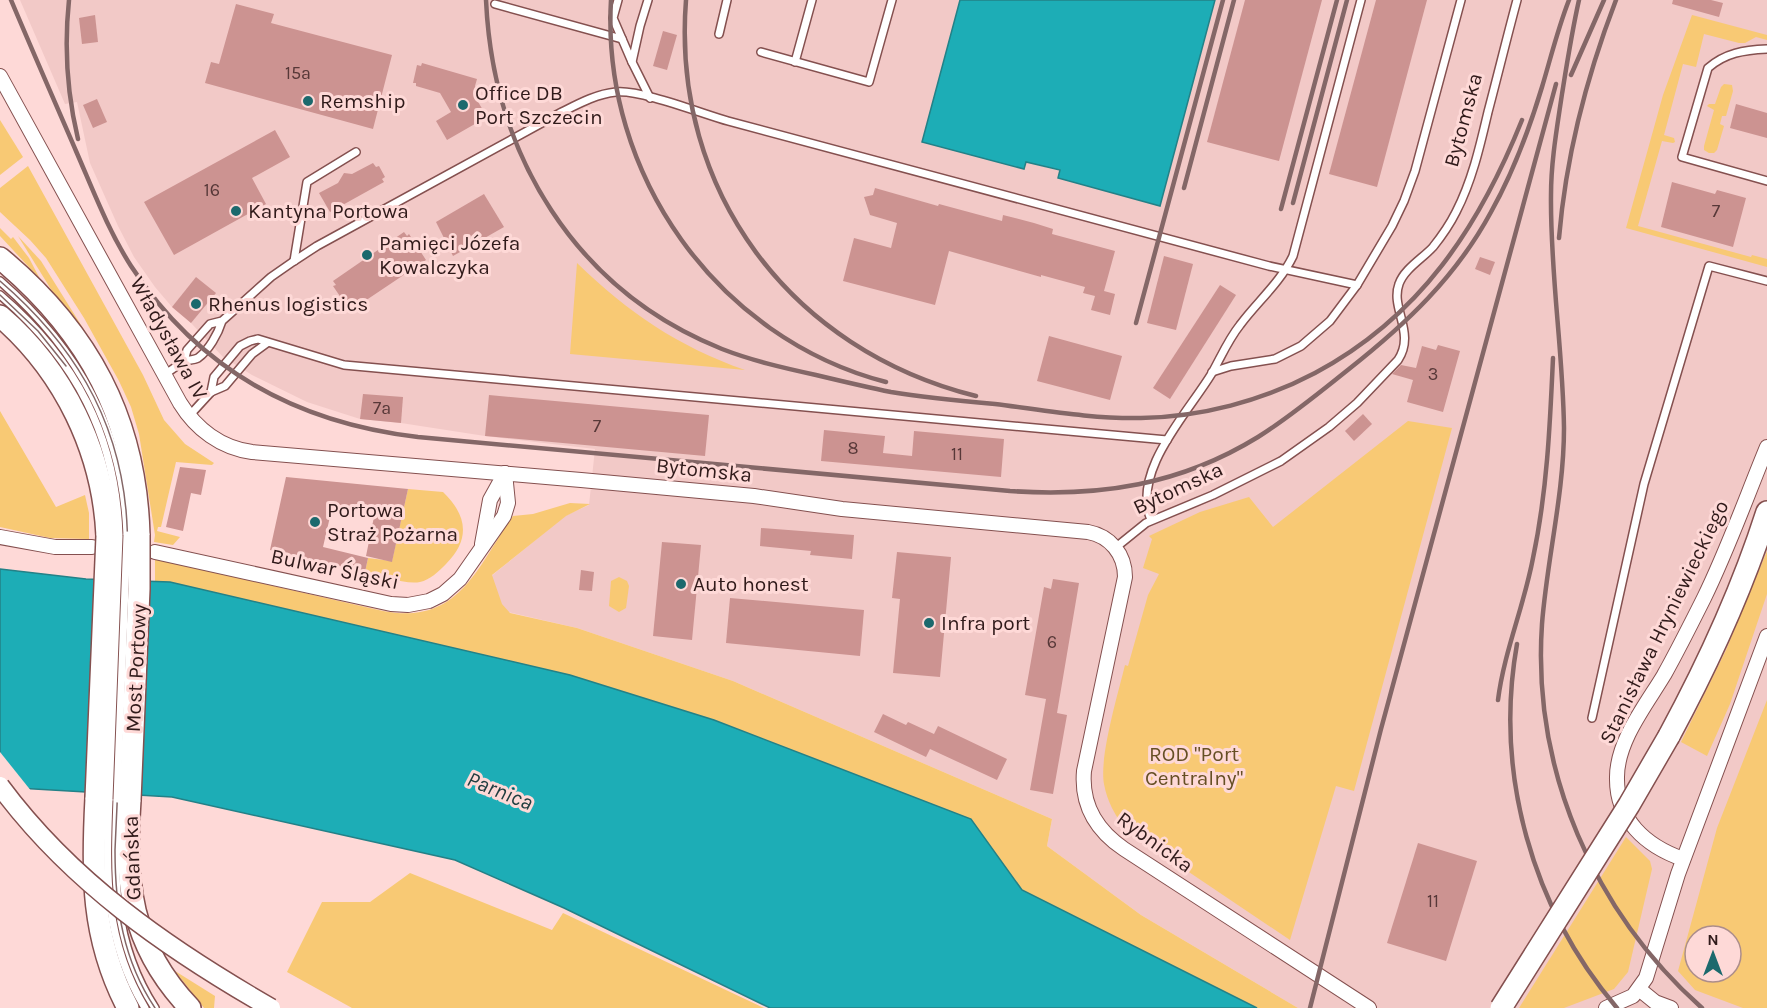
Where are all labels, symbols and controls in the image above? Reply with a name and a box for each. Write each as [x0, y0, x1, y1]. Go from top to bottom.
house number: 15a [285, 62, 311, 84]
street label: Bytomska [1439, 70, 1487, 170]
place label: Office DB Port Szczecin [475, 81, 603, 129]
place label: Remship [320, 89, 406, 113]
marker: Remship [301, 94, 315, 108]
marker: Office DB Port Szczecin [456, 98, 470, 112]
house number: 16 [204, 179, 220, 201]
place label: Kantyna Portowa [248, 199, 409, 223]
house number: 7 [1712, 200, 1721, 222]
marker: Kantyna Portowa [229, 204, 243, 218]
place label: Pamięci Józefa Kowalczyka [379, 231, 520, 279]
marker: Pamięci Józefa Kowalczyka [360, 248, 374, 262]
street label: Władysława IV [125, 273, 213, 404]
place label: Rhenus logistics [208, 292, 368, 316]
marker: Rhenus logistics [189, 297, 203, 311]
house number: 3 [1428, 363, 1438, 385]
house number: 7a [373, 397, 391, 419]
house number: 7 [593, 415, 602, 437]
house number: 8 [847, 437, 859, 459]
house number: 11 [951, 443, 963, 465]
street label: Bytomska [655, 453, 753, 487]
street label: Bytomska [1129, 457, 1227, 519]
street label: Stanisława Hryniewieckiego [1595, 496, 1733, 748]
place label: Portowa Straż Pożarna [327, 498, 458, 546]
marker: Portowa Straż Pożarna [308, 515, 322, 529]
street label: Bulwar Śląski [269, 544, 401, 594]
place label: Auto honest [693, 572, 809, 596]
marker: Auto honest [674, 577, 688, 591]
street label: Most Portowy [121, 603, 151, 733]
place label: Infra port [941, 611, 1030, 635]
marker: Infra port [922, 616, 936, 630]
house number: 6 [1047, 631, 1057, 653]
park label: ROD "Port Centralny" [1145, 742, 1243, 790]
water label: Parnica [463, 766, 537, 816]
street label: Rybnicka [1112, 806, 1198, 878]
street label: Gdańska [119, 815, 145, 901]
house number: 11 [1427, 890, 1439, 912]
north arrow [1683, 924, 1743, 984]
text: N [1707, 930, 1719, 949]

